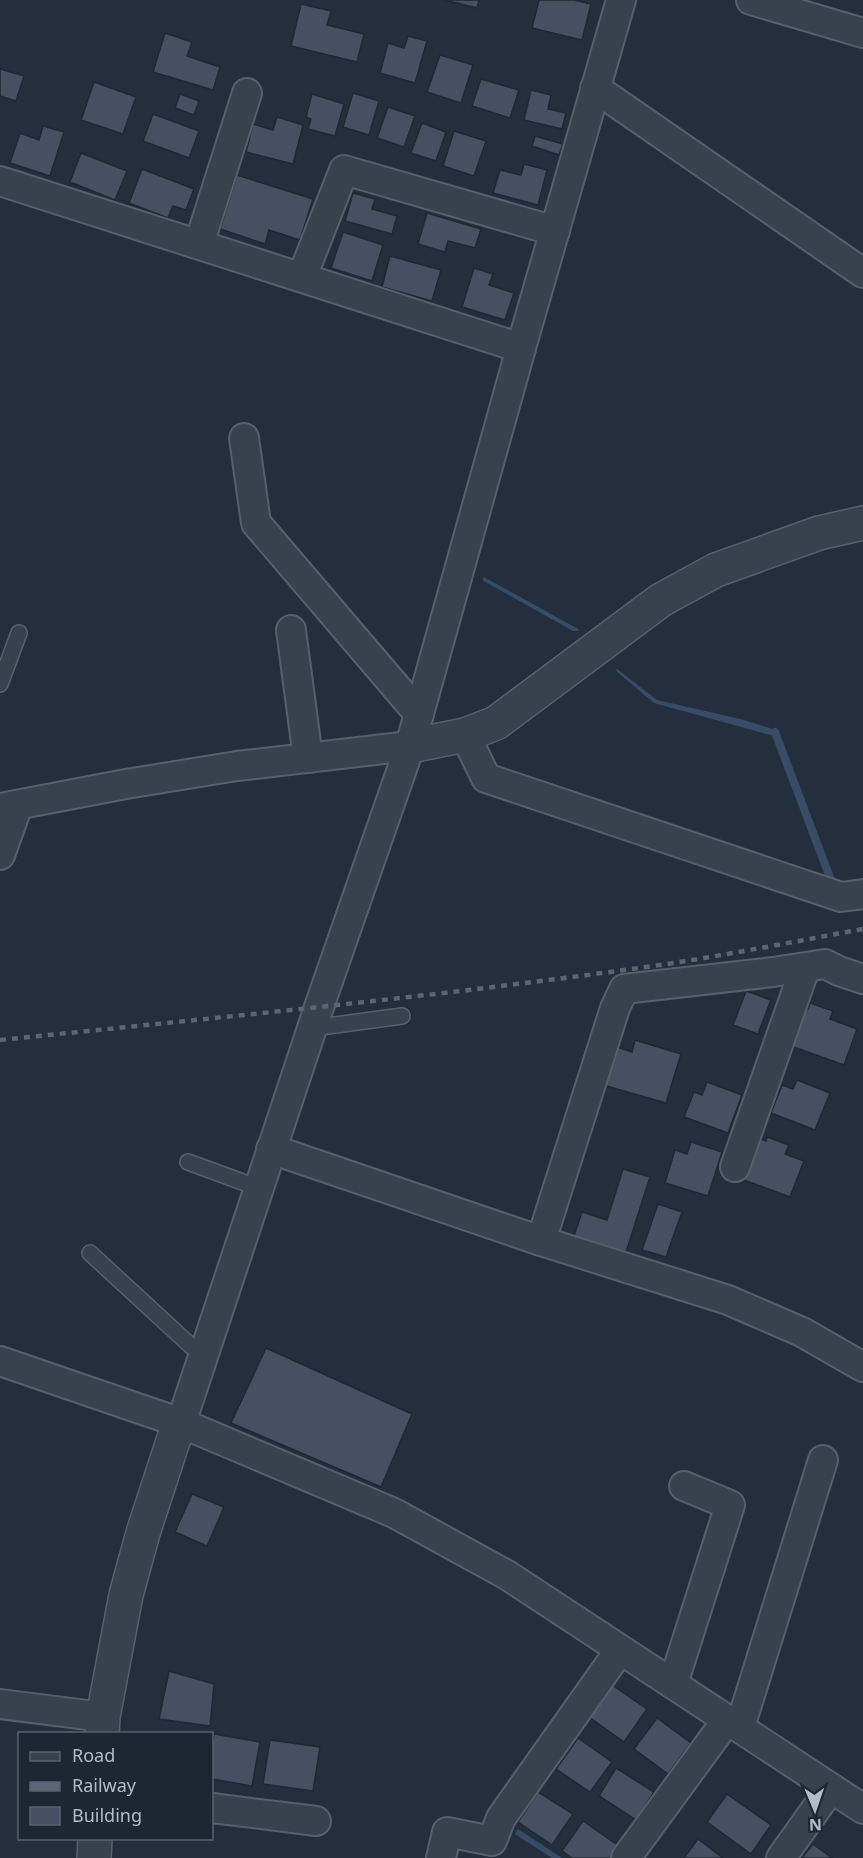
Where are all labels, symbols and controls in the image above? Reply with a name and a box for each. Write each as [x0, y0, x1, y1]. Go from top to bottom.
legend [18, 1732, 213, 1840]
text: Road [72, 1743, 115, 1767]
text: Railway [72, 1773, 137, 1797]
north arrow [785, 1780, 845, 1840]
text: Building [72, 1803, 142, 1827]
text: N [809, 1814, 822, 1836]

